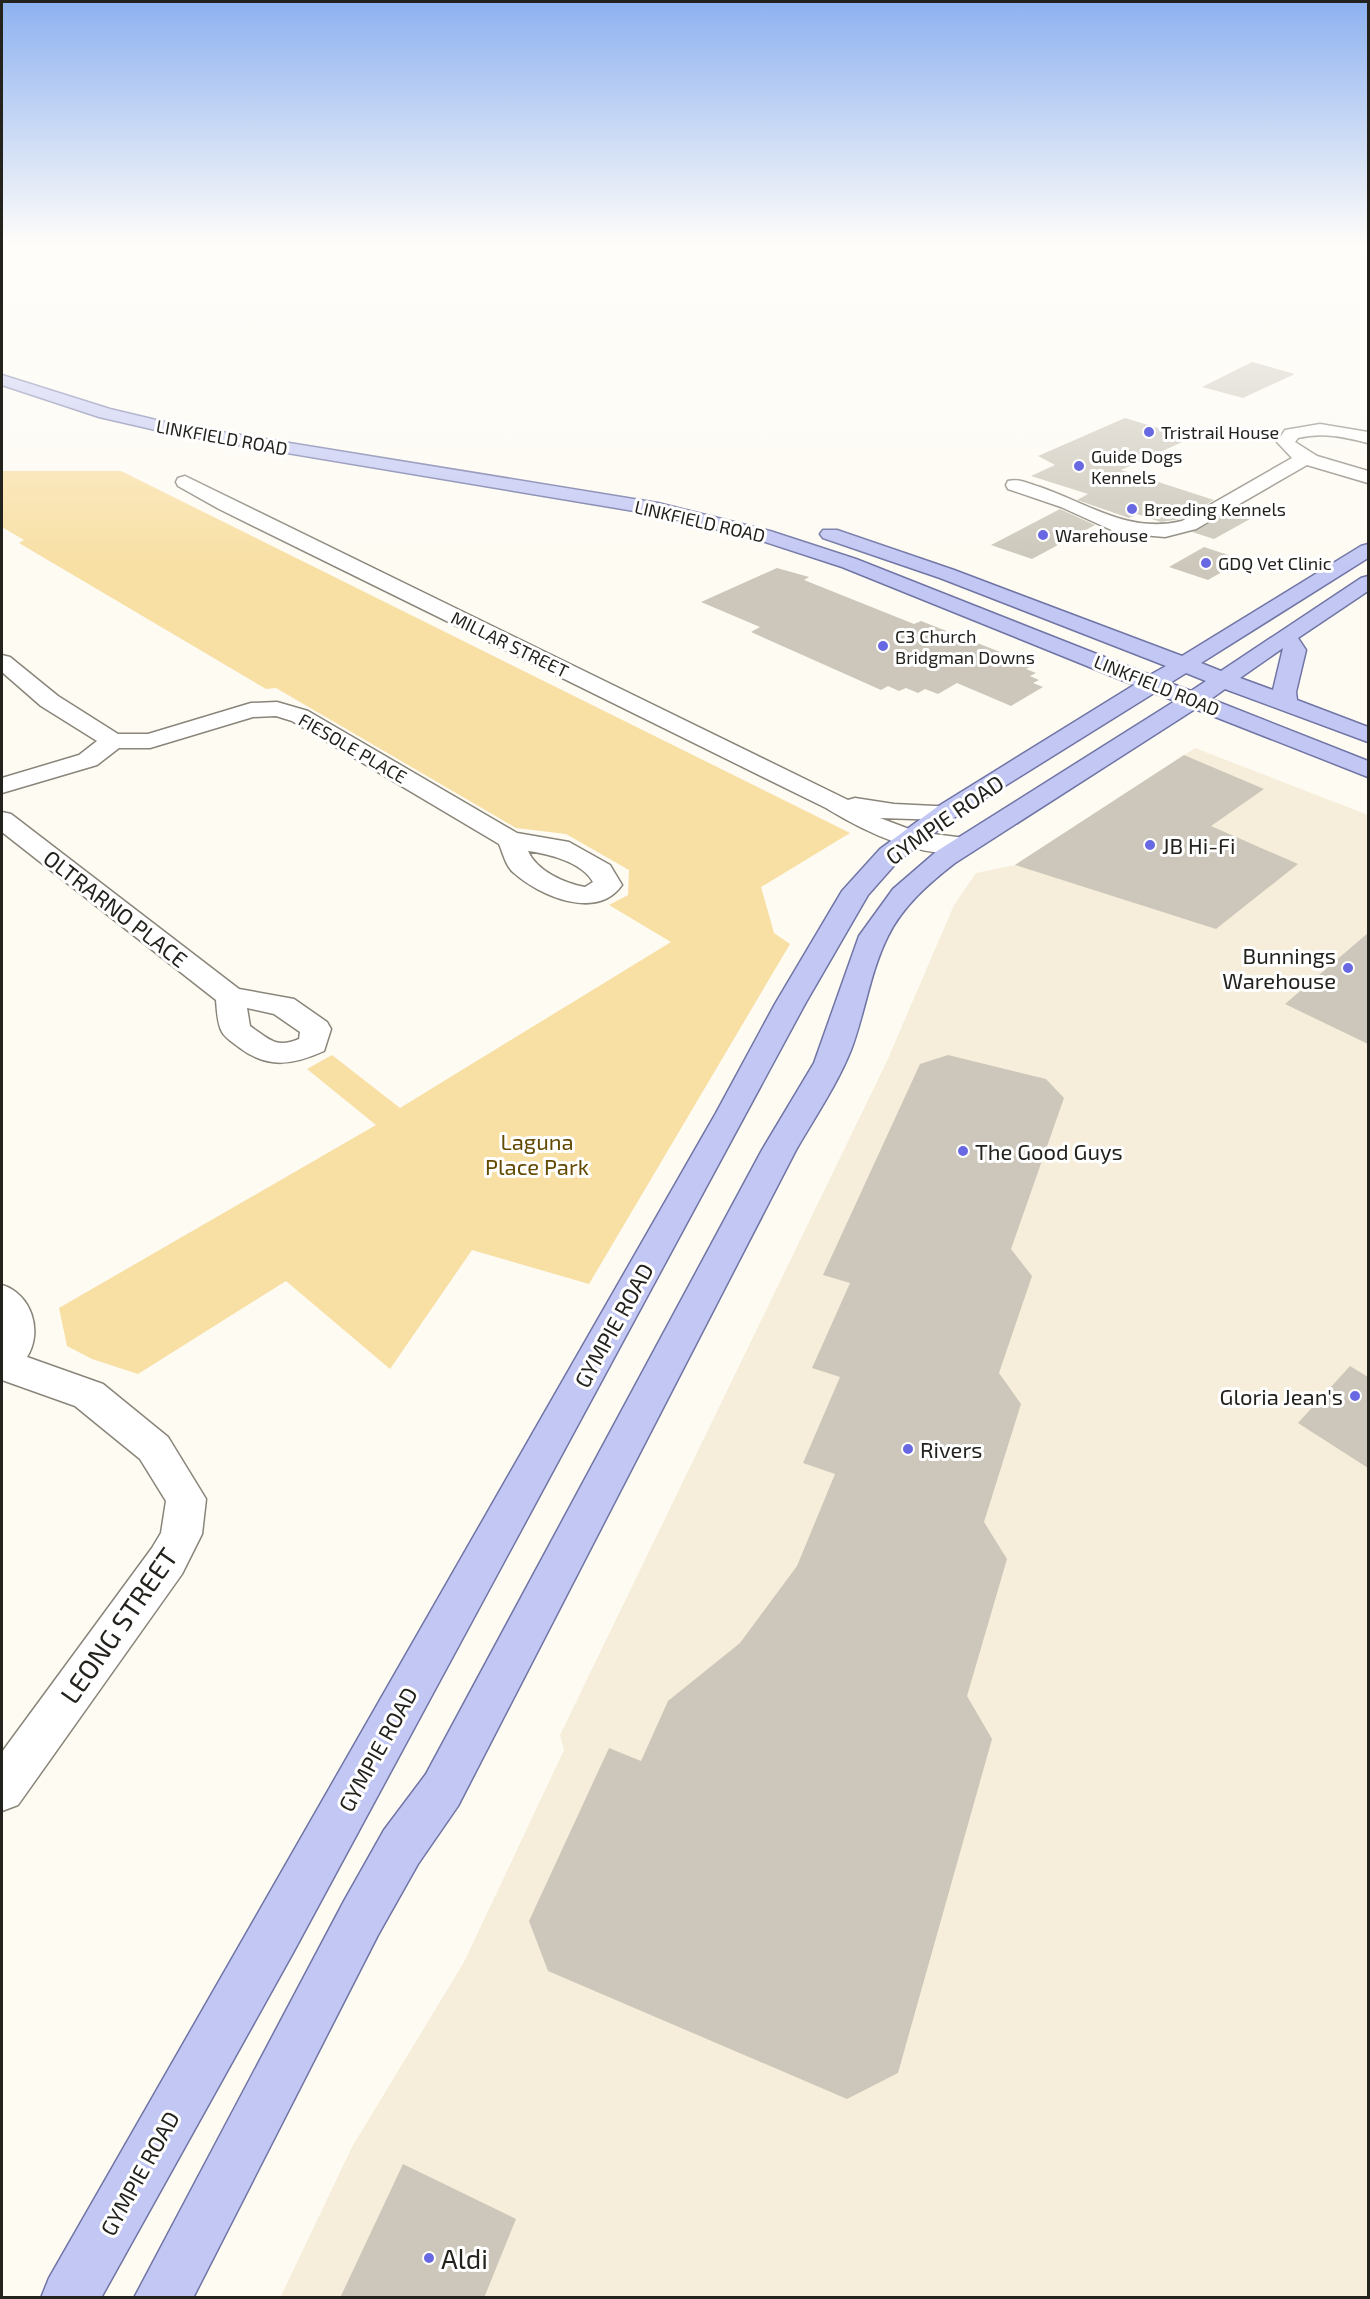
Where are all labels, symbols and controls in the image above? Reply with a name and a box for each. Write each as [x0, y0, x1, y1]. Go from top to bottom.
street label: LINKFIELD ROAD [154, 415, 290, 459]
place label: Tristrail House [1161, 421, 1279, 443]
marker: Tristrail House [1142, 425, 1156, 439]
place label: Guide Dogs Kennels [1091, 445, 1182, 488]
marker: Guide Dogs Kennels [1072, 459, 1086, 473]
street label: LINKFIELD ROAD [633, 495, 767, 547]
place label: Breeding Kennels [1144, 498, 1286, 520]
marker: Breeding Kennels [1125, 502, 1139, 516]
place label: Warehouse [1055, 524, 1148, 546]
marker: Warehouse [1036, 528, 1050, 542]
place label: GDQ Vet Clinic [1218, 552, 1332, 574]
marker: GDQ Vet Clinic [1199, 556, 1213, 570]
street label: MILLAR STREET [448, 606, 573, 682]
place label: C3 Church Bridgman Downs [895, 625, 1035, 668]
marker: C3 Church Bridgman Downs [876, 639, 890, 653]
street label: LINKFIELD ROAD [1091, 650, 1223, 720]
street label: FIESOLE PLACE [295, 708, 411, 788]
street label: GYMPIE ROAD [880, 769, 1008, 869]
place label: JB Hi-Fi [1162, 832, 1235, 858]
marker: JB Hi-Fi [1143, 838, 1157, 852]
street label: OLTRARNO PLACE [39, 844, 193, 972]
place label: Bunnings Warehouse [1222, 942, 1336, 993]
marker: Bunnings Warehouse [1341, 961, 1355, 975]
park label: Laguna Place Park [485, 1128, 589, 1179]
place label: The Good Guys [975, 1138, 1123, 1164]
marker: The Good Guys [956, 1144, 970, 1158]
street label: GYMPIE ROAD [568, 1258, 658, 1392]
place label: Gloria Jean's [1220, 1383, 1343, 1409]
marker: Gloria Jean's [1348, 1389, 1362, 1403]
place label: Rivers [920, 1436, 982, 1462]
marker: Rivers [901, 1442, 915, 1456]
street label: LEONG STREET [53, 1541, 184, 1709]
street label: GYMPIE ROAD [332, 1682, 422, 1816]
street label: GYMPIE ROAD [94, 2106, 184, 2240]
place label: Aldi [441, 2242, 488, 2274]
marker: Aldi [422, 2251, 436, 2265]

